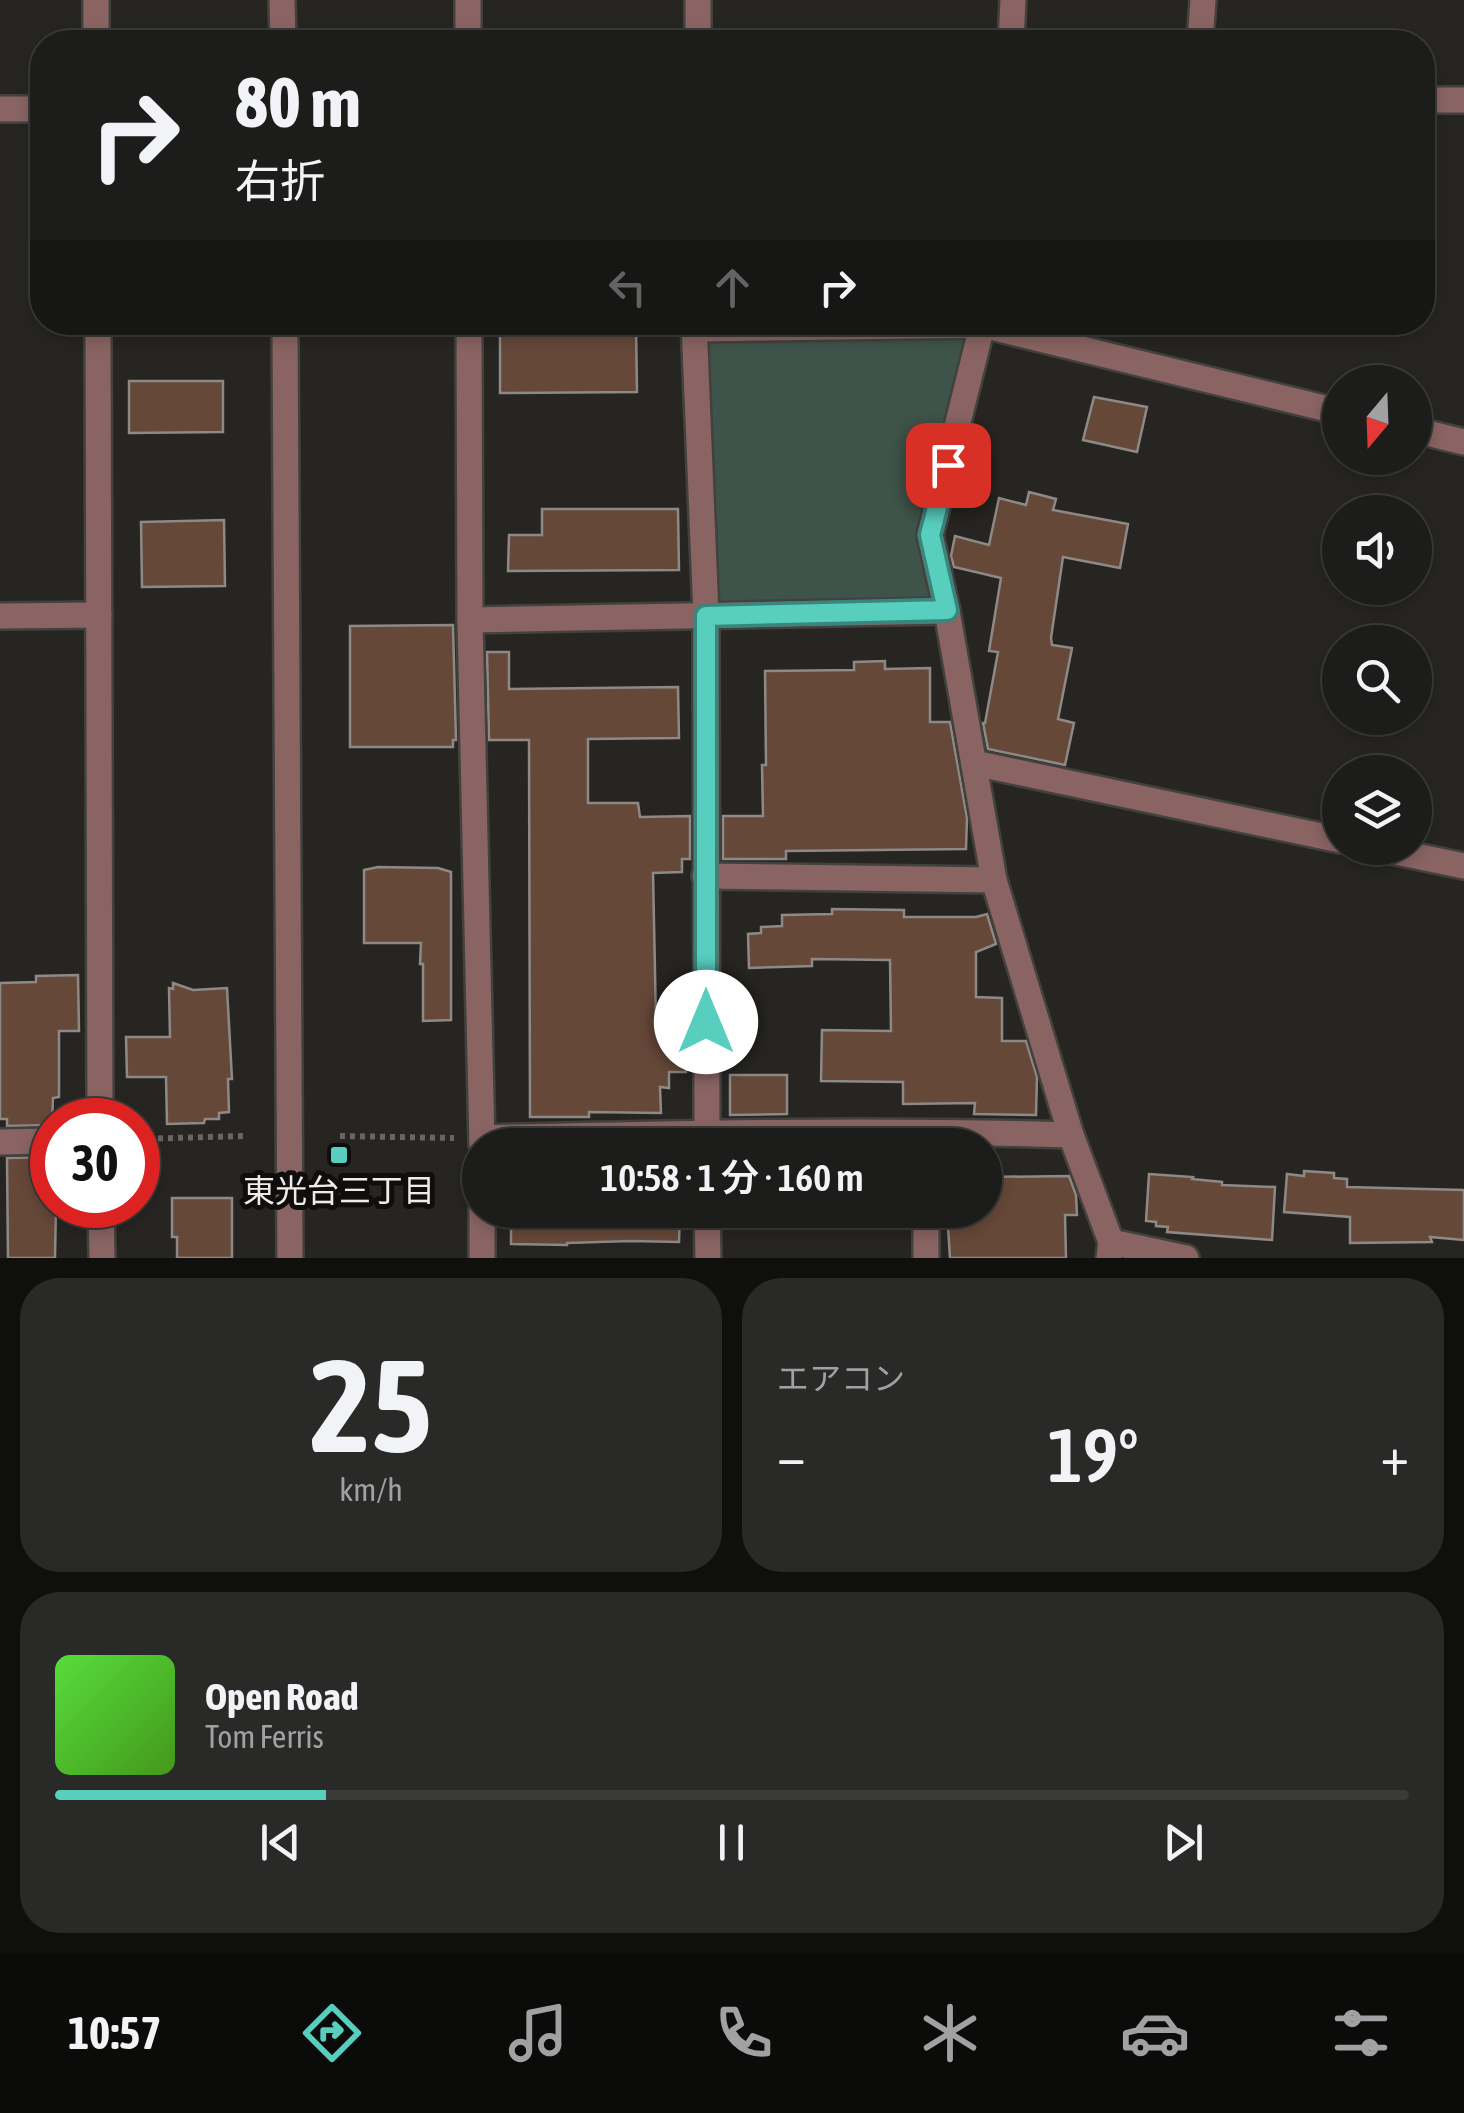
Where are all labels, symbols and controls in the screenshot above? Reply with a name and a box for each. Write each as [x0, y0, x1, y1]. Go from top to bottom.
text: 80 m [235, 62, 361, 142]
icon: right [70, 70, 200, 200]
text: 右折 [235, 155, 325, 207]
icon: left [600, 260, 655, 315]
icon: ahead [705, 260, 760, 315]
icon: right [810, 260, 865, 315]
north arrow [1322, 365, 1432, 475]
map controls [1322, 365, 1432, 865]
pin [906, 423, 991, 508]
icon: arrive [921, 438, 976, 493]
button: sound [1322, 495, 1432, 605]
button: search [1322, 625, 1432, 735]
button: layers [1322, 755, 1432, 865]
position arrow [654, 970, 758, 1074]
speed limit sign: 30 [30, 1098, 160, 1228]
marker: 東光台三丁目 [328, 1144, 350, 1166]
text: 10:58 · 1 分 · 160 m [600, 1156, 864, 1199]
place label: 東光台三丁目 [243, 1172, 435, 1209]
text: 25 [310, 1331, 432, 1480]
text: エアコン [777, 1360, 905, 1397]
text: 19° [1047, 1412, 1139, 1498]
text: − [777, 1424, 806, 1487]
text: + [1380, 1424, 1409, 1487]
text: km/h [339, 1471, 403, 1508]
text: Open Road [205, 1675, 359, 1718]
text: Tom Ferris [205, 1718, 324, 1755]
icon: previous [253, 1815, 308, 1870]
icon: pause [704, 1815, 759, 1870]
icon: next [1156, 1815, 1211, 1870]
icon: directions [297, 1998, 367, 2068]
icon: music [503, 1998, 573, 2068]
icon: phone [709, 1998, 779, 2068]
icon: climate [915, 1998, 985, 2068]
icon: car [1120, 1998, 1190, 2068]
icon: filters [1326, 1998, 1396, 2068]
text: 10:57 [68, 2007, 161, 2059]

